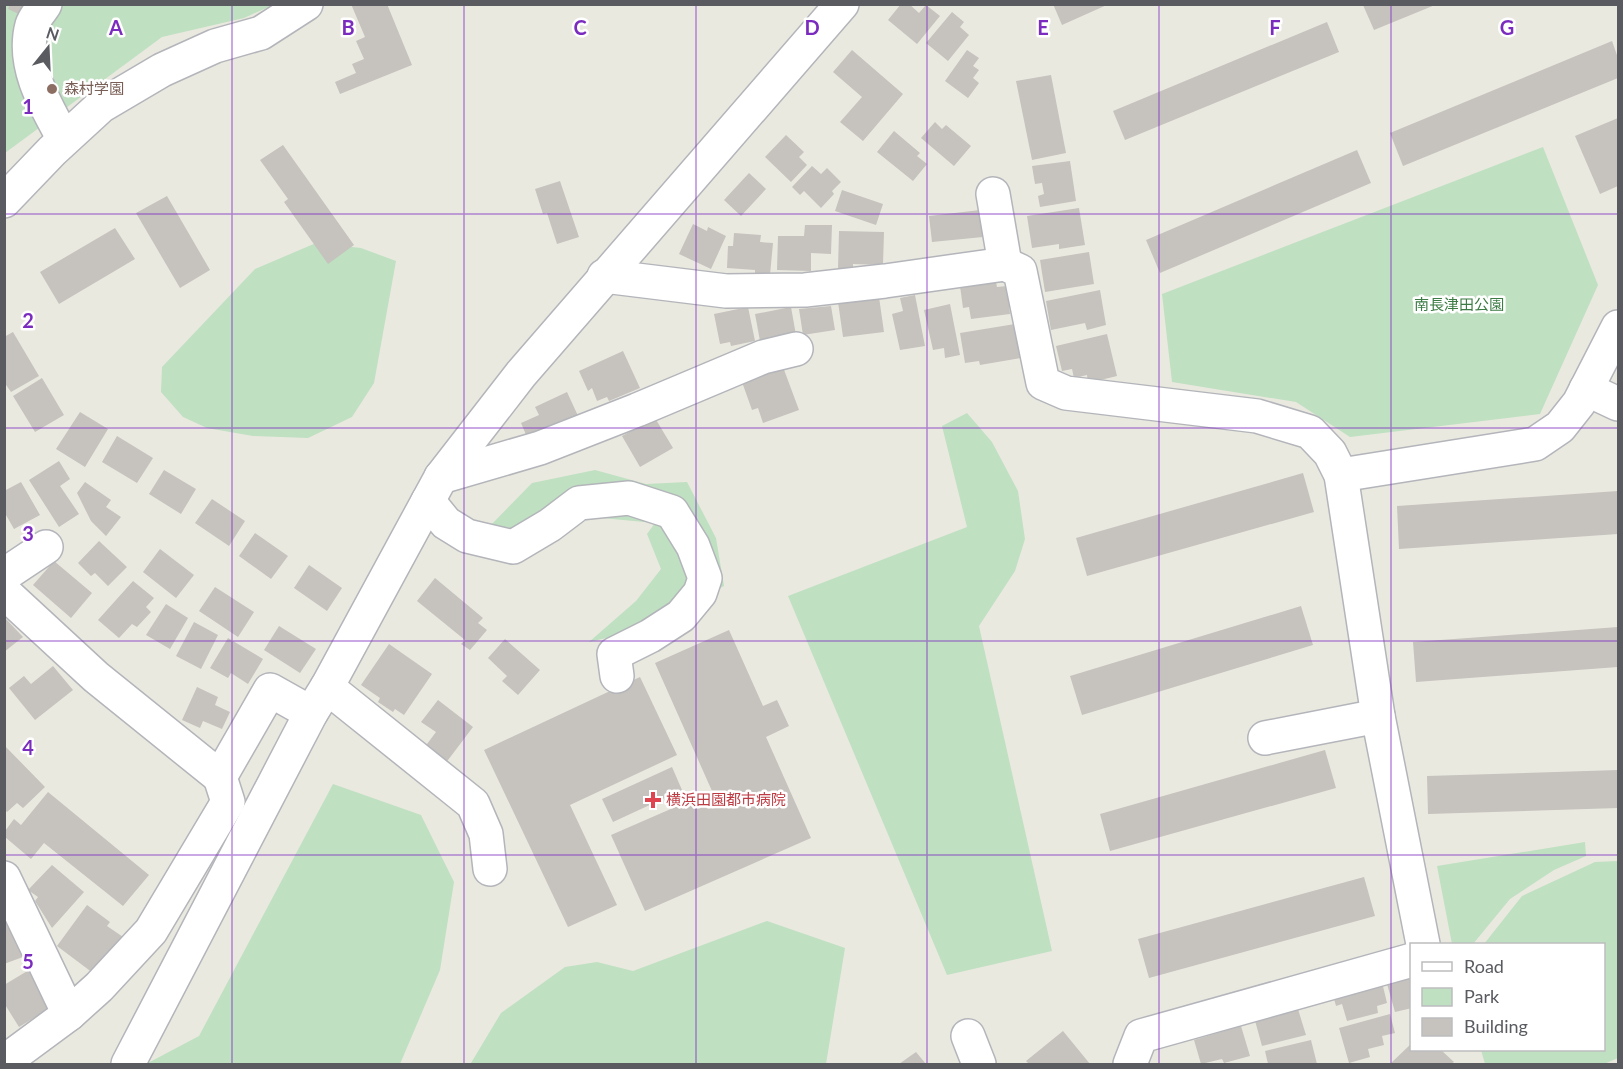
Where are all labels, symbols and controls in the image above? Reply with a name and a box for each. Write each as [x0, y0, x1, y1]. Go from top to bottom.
text: A [108, 15, 123, 39]
text: B [341, 15, 355, 39]
text: C [573, 15, 587, 39]
text: D [804, 15, 820, 39]
text: E [1037, 15, 1049, 39]
text: F [1269, 15, 1281, 39]
text: G [1500, 15, 1514, 39]
north arrow [18, 18, 78, 78]
text: N [44, 22, 62, 44]
place label: 森村学園 [64, 79, 124, 97]
marker: 森村学園 [45, 82, 59, 96]
text: 1 [22, 94, 34, 118]
park label: 南長津田公園 [1414, 295, 1504, 313]
text: 2 [22, 308, 34, 332]
text: 3 [22, 521, 34, 545]
text: 4 [22, 735, 34, 759]
place label: 横浜田園都市病院 [666, 790, 786, 808]
marker: 横浜田園都市病院 [644, 791, 662, 809]
legend [1410, 943, 1605, 1051]
text: 5 [22, 949, 34, 973]
text: Road [1464, 955, 1504, 977]
text: Park [1464, 985, 1500, 1007]
text: Building [1464, 1015, 1528, 1037]

